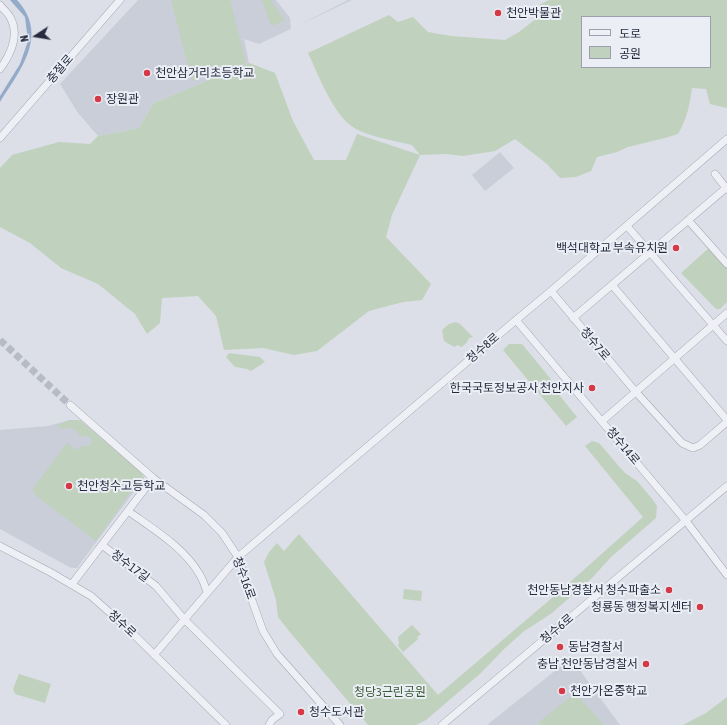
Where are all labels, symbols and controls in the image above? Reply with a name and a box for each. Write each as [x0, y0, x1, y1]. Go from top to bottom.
place label: 천안박물관 [506, 6, 561, 20]
marker: 천안박물관 [493, 8, 503, 18]
north arrow [16, 16, 56, 56]
legend [581, 16, 711, 68]
text: 도로 [619, 27, 641, 41]
text: N [18, 34, 31, 43]
text: 공원 [619, 47, 641, 61]
street label: 충절로 [44, 52, 76, 86]
place label: 천안삼거리초등학교 [155, 66, 254, 80]
marker: 천안삼거리초등학교 [142, 68, 152, 78]
place label: 장원관 [106, 92, 139, 106]
marker: 장원관 [93, 94, 103, 104]
place label: 백석대학교 부속유치원 [556, 241, 668, 255]
marker: 백석대학교 부속유치원 [671, 243, 681, 253]
street label: 청수7로 [577, 325, 613, 363]
street label: 청수8로 [464, 330, 502, 366]
place label: 한국국토정보공사 천안지사 [450, 381, 584, 395]
marker: 한국국토정보공사 천안지사 [587, 383, 597, 393]
street label: 청수14로 [603, 424, 643, 468]
place label: 천안청수고등학교 [77, 479, 165, 493]
marker: 천안청수고등학교 [64, 481, 74, 491]
street label: 청수17길 [108, 547, 152, 585]
street label: 청수16로 [230, 555, 258, 601]
place label: 천안동남경찰서 청수파출소 [527, 583, 661, 597]
marker: 천안동남경찰서 청수파출소 [664, 585, 674, 595]
place label: 청룡동 행정복지센터 [591, 600, 692, 614]
marker: 청룡동 행정복지센터 [695, 602, 705, 612]
street label: 청수로 [105, 607, 139, 641]
street label: 청수6로 [538, 611, 576, 647]
place label: 동남경찰서 [568, 640, 623, 654]
marker: 동남경찰서 [555, 642, 565, 652]
place label: 충남 천안동남경찰서 [537, 657, 638, 671]
marker: 충남 천안동남경찰서 [641, 659, 651, 669]
place label: 천안가온중학교 [570, 684, 647, 698]
park label: 청당3근린공원 [354, 685, 426, 699]
marker: 천안가온중학교 [557, 686, 567, 696]
place label: 청수도서관 [309, 705, 364, 719]
marker: 청수도서관 [296, 707, 306, 717]

